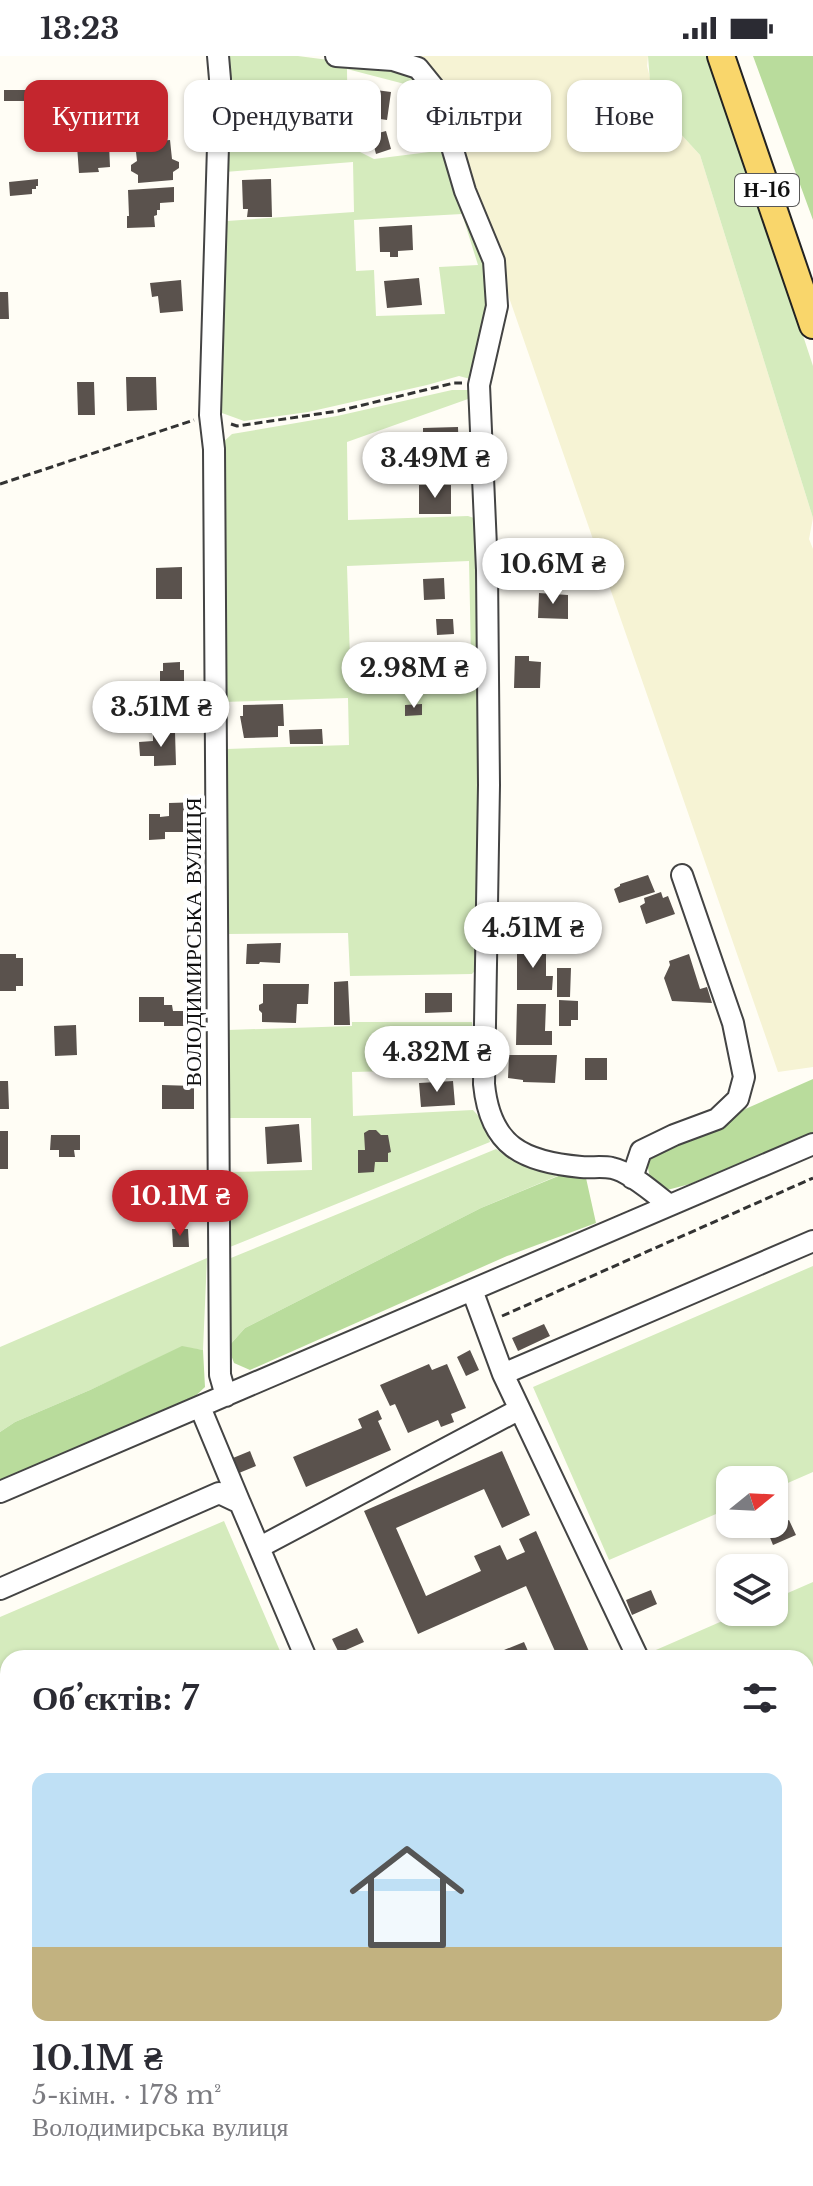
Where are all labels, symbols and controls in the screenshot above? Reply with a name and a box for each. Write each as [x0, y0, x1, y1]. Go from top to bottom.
text: 13:23 [40, 10, 119, 47]
chip: Купити [24, 80, 168, 152]
chip: Орендувати [184, 80, 381, 152]
chip: Фільтри [397, 80, 551, 152]
chip: Нове [567, 80, 682, 152]
road number: Н-16 [735, 174, 799, 206]
pin: 3.49M ₴ [361, 432, 509, 500]
text: 3.49M ₴ [380, 442, 490, 474]
pin: 10.6M ₴ [479, 538, 627, 606]
text: 10.6M ₴ [500, 548, 606, 580]
pin: 2.98M ₴ [340, 642, 488, 710]
text: 2.98M ₴ [360, 652, 468, 684]
pin: 3.51M ₴ [87, 681, 235, 749]
text: 3.51M ₴ [110, 691, 212, 723]
street label: ВОЛОДИМИРСЬКА ВУЛИЦЯ [180, 797, 207, 1087]
pin: 4.51M ₴ [459, 902, 607, 970]
text: 4.51M ₴ [482, 912, 584, 944]
pin: 4.32M ₴ [363, 1026, 511, 1094]
text: 4.32M ₴ [383, 1036, 491, 1068]
pin: 10.1M ₴ [106, 1170, 254, 1238]
text: 10.1M ₴ [130, 1180, 230, 1212]
north arrow [716, 1466, 788, 1538]
map controls [716, 1466, 788, 1626]
button: layers [716, 1554, 788, 1626]
icon: filters [738, 1676, 782, 1720]
text: Об’єктів: 7 [32, 1677, 199, 1719]
icon: home [335, 1825, 479, 1969]
text: 10.1M ₴ [32, 2037, 162, 2079]
text: 5-кімн. · 178 m² [32, 2079, 221, 2111]
text: Володимирська вулиця [32, 2111, 288, 2143]

